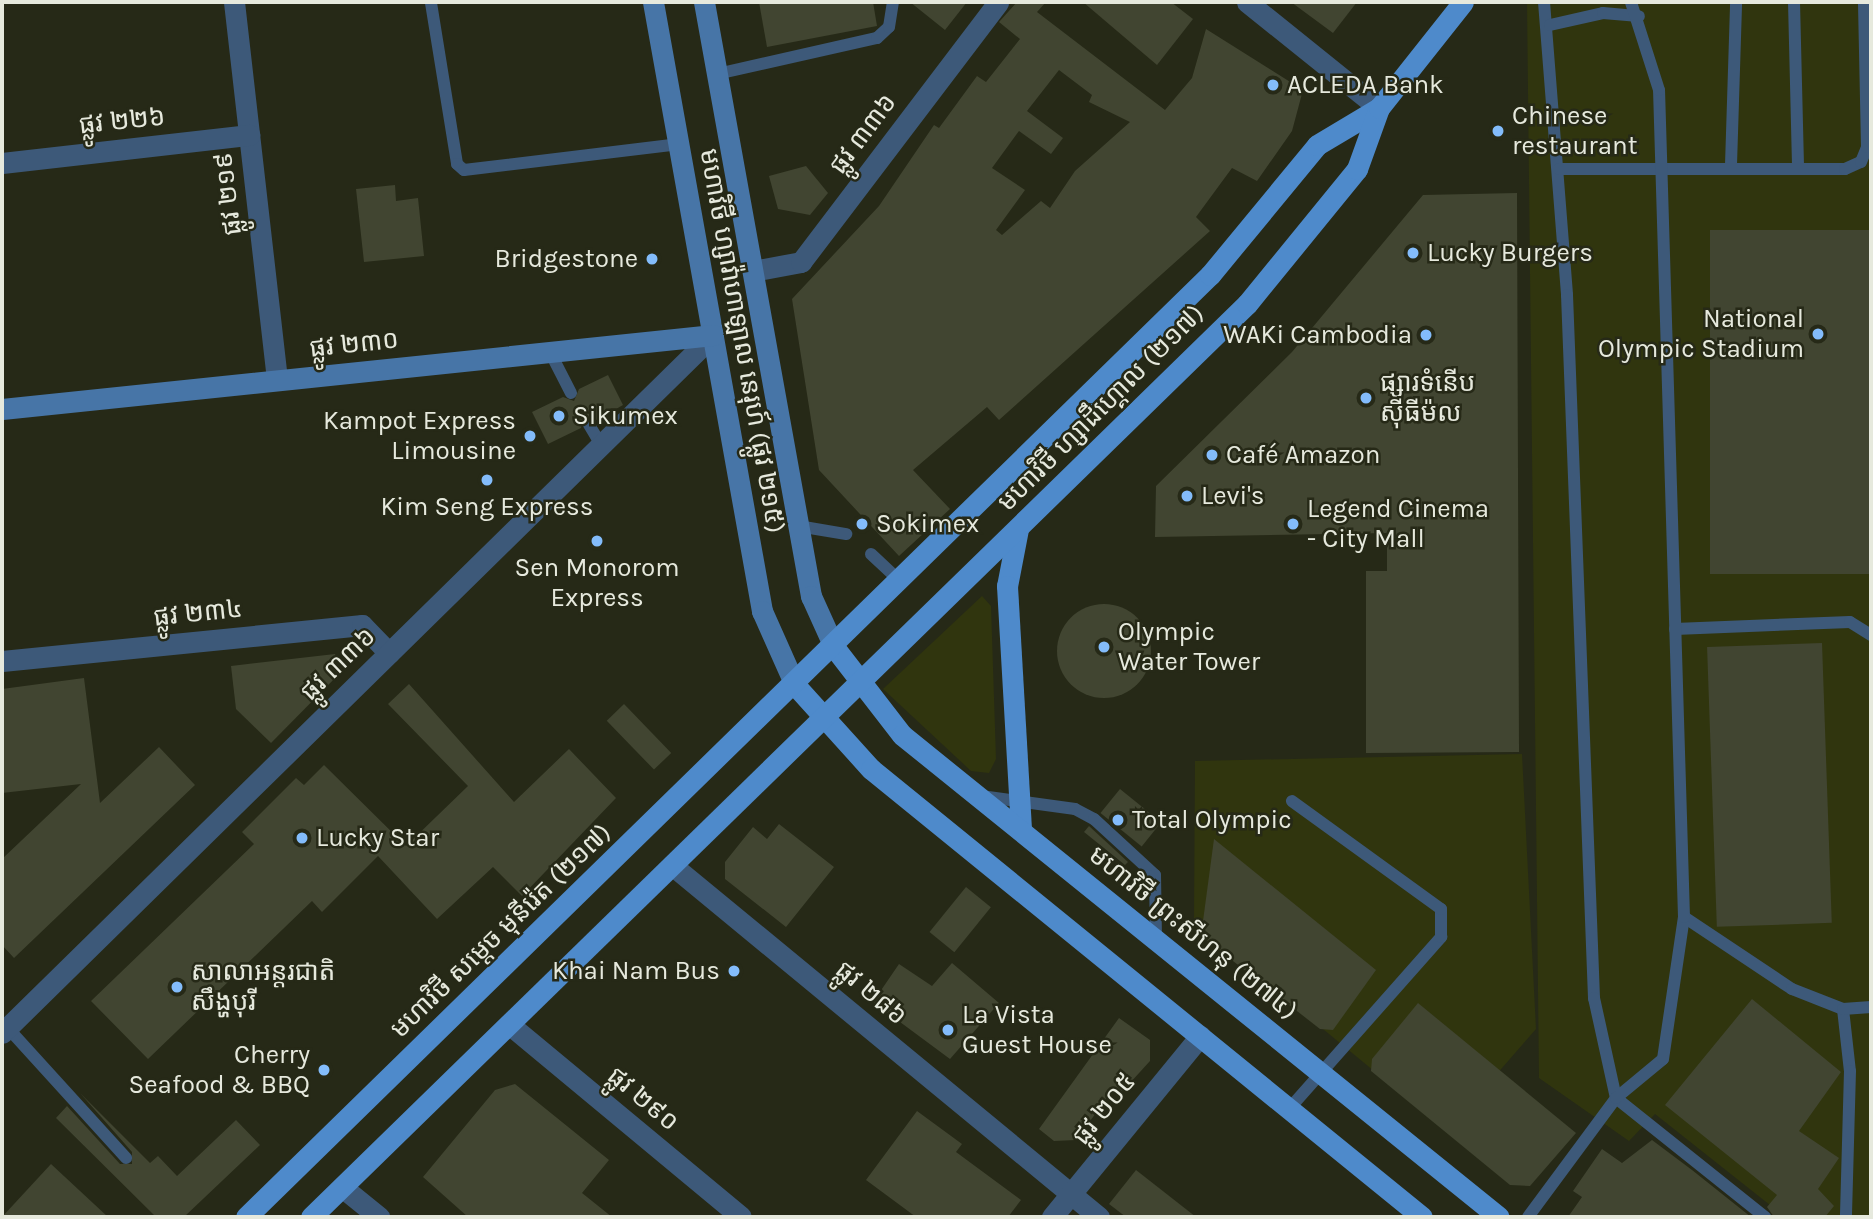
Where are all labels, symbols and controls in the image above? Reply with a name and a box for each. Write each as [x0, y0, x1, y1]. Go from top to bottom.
place label: ACLEDA Bank [1287, 69, 1444, 101]
marker: ACLEDA Bank [1265, 77, 1281, 93]
street label: ផ្លូវ ៣៣៦ [823, 88, 903, 180]
place label: Chinese restaurant [1512, 100, 1637, 162]
street label: ផ្លូវ ២២៦ [77, 101, 167, 141]
marker: Chinese restaurant [1490, 123, 1506, 139]
street label: មហាវិថី ហ្សាវ៉ាហាឡាល នេរុហ៍ (ផ្លូវ ២១៥) [693, 146, 791, 536]
street label: ផ្លូវ ២១៩ [207, 151, 249, 237]
place label: Lucky Burgers [1427, 237, 1593, 269]
place label: Bridgestone [495, 243, 638, 275]
marker: Lucky Burgers [1405, 245, 1421, 261]
marker: Bridgestone [644, 251, 660, 267]
street label: មហាវិថី ហ្សាដឹហ្គោល (២១៧) [991, 298, 1211, 518]
place label: National Olympic Stadium [1598, 303, 1804, 364]
place label: WAKi Cambodia [1223, 319, 1412, 351]
street label: ផ្លូវ ២៣០ [308, 324, 400, 364]
marker: National Olympic Stadium [1810, 326, 1826, 342]
marker: WAKi Cambodia [1418, 327, 1434, 343]
place label: ផ្សារទំនើប ស៊ីធីម៉ល [1380, 367, 1475, 428]
marker: ផ្សារទំនើប ស៊ីធីម៉ល [1358, 390, 1374, 406]
place label: Sikumex [573, 400, 678, 432]
place label: Kampot Express Limousine [323, 405, 516, 466]
marker: Sikumex [551, 408, 567, 424]
marker: Kampot Express Limousine [522, 428, 538, 444]
place label: Café Amazon [1226, 439, 1380, 471]
marker: Café Amazon [1204, 447, 1220, 463]
marker: Kim Seng Express [479, 472, 495, 488]
place label: Levi's [1201, 480, 1265, 512]
marker: Levi's [1179, 488, 1195, 504]
place label: Kim Seng Express [381, 491, 593, 523]
place label: Legend Cinema - City Mall [1307, 493, 1489, 554]
place label: Sokimex [876, 508, 979, 540]
marker: Sokimex [854, 516, 870, 532]
marker: Legend Cinema - City Mall [1285, 516, 1301, 532]
marker: Sen Monorom Express [589, 533, 605, 549]
place label: Sen Monorom Express [515, 552, 679, 614]
street label: ផ្លូវ ២៣៤ [152, 593, 244, 633]
place label: Olympic Water Tower [1118, 616, 1260, 678]
street label: ផ្លូវ ៣៣៦ [294, 621, 382, 707]
marker: Olympic Water Tower [1096, 639, 1112, 655]
place label: Total Olympic [1132, 804, 1292, 836]
marker: Total Olympic [1110, 812, 1126, 828]
street label: មហាវិថី សម្តេច មុនីរ៉េត (២១៧) [384, 817, 618, 1045]
place label: Lucky Star [316, 822, 439, 854]
marker: Lucky Star [294, 830, 310, 846]
street label: មហាវិថី ព្រះសីហនុ (២៧៤) [1083, 839, 1303, 1027]
street label: ផ្លូវ ២៨៦ [829, 954, 913, 1032]
place label: Khai Nam Bus [552, 955, 720, 987]
place label: សាលាអន្តរជាតិ សឹង្ហបុរី [191, 956, 335, 1018]
marker: Khai Nam Bus [726, 963, 742, 979]
marker: សាលាអន្តរជាតិ សឹង្ហបុរី [169, 979, 185, 995]
place label: La Vista Guest House [962, 999, 1112, 1060]
marker: La Vista Guest House [940, 1022, 956, 1038]
place label: Cherry Seafood & BBQ [129, 1039, 310, 1100]
street label: ផ្លូវ ២៩០ [601, 1060, 685, 1138]
marker: Cherry Seafood & BBQ [316, 1062, 332, 1078]
street label: ផ្លូវ ២០៥ [1066, 1067, 1142, 1151]

